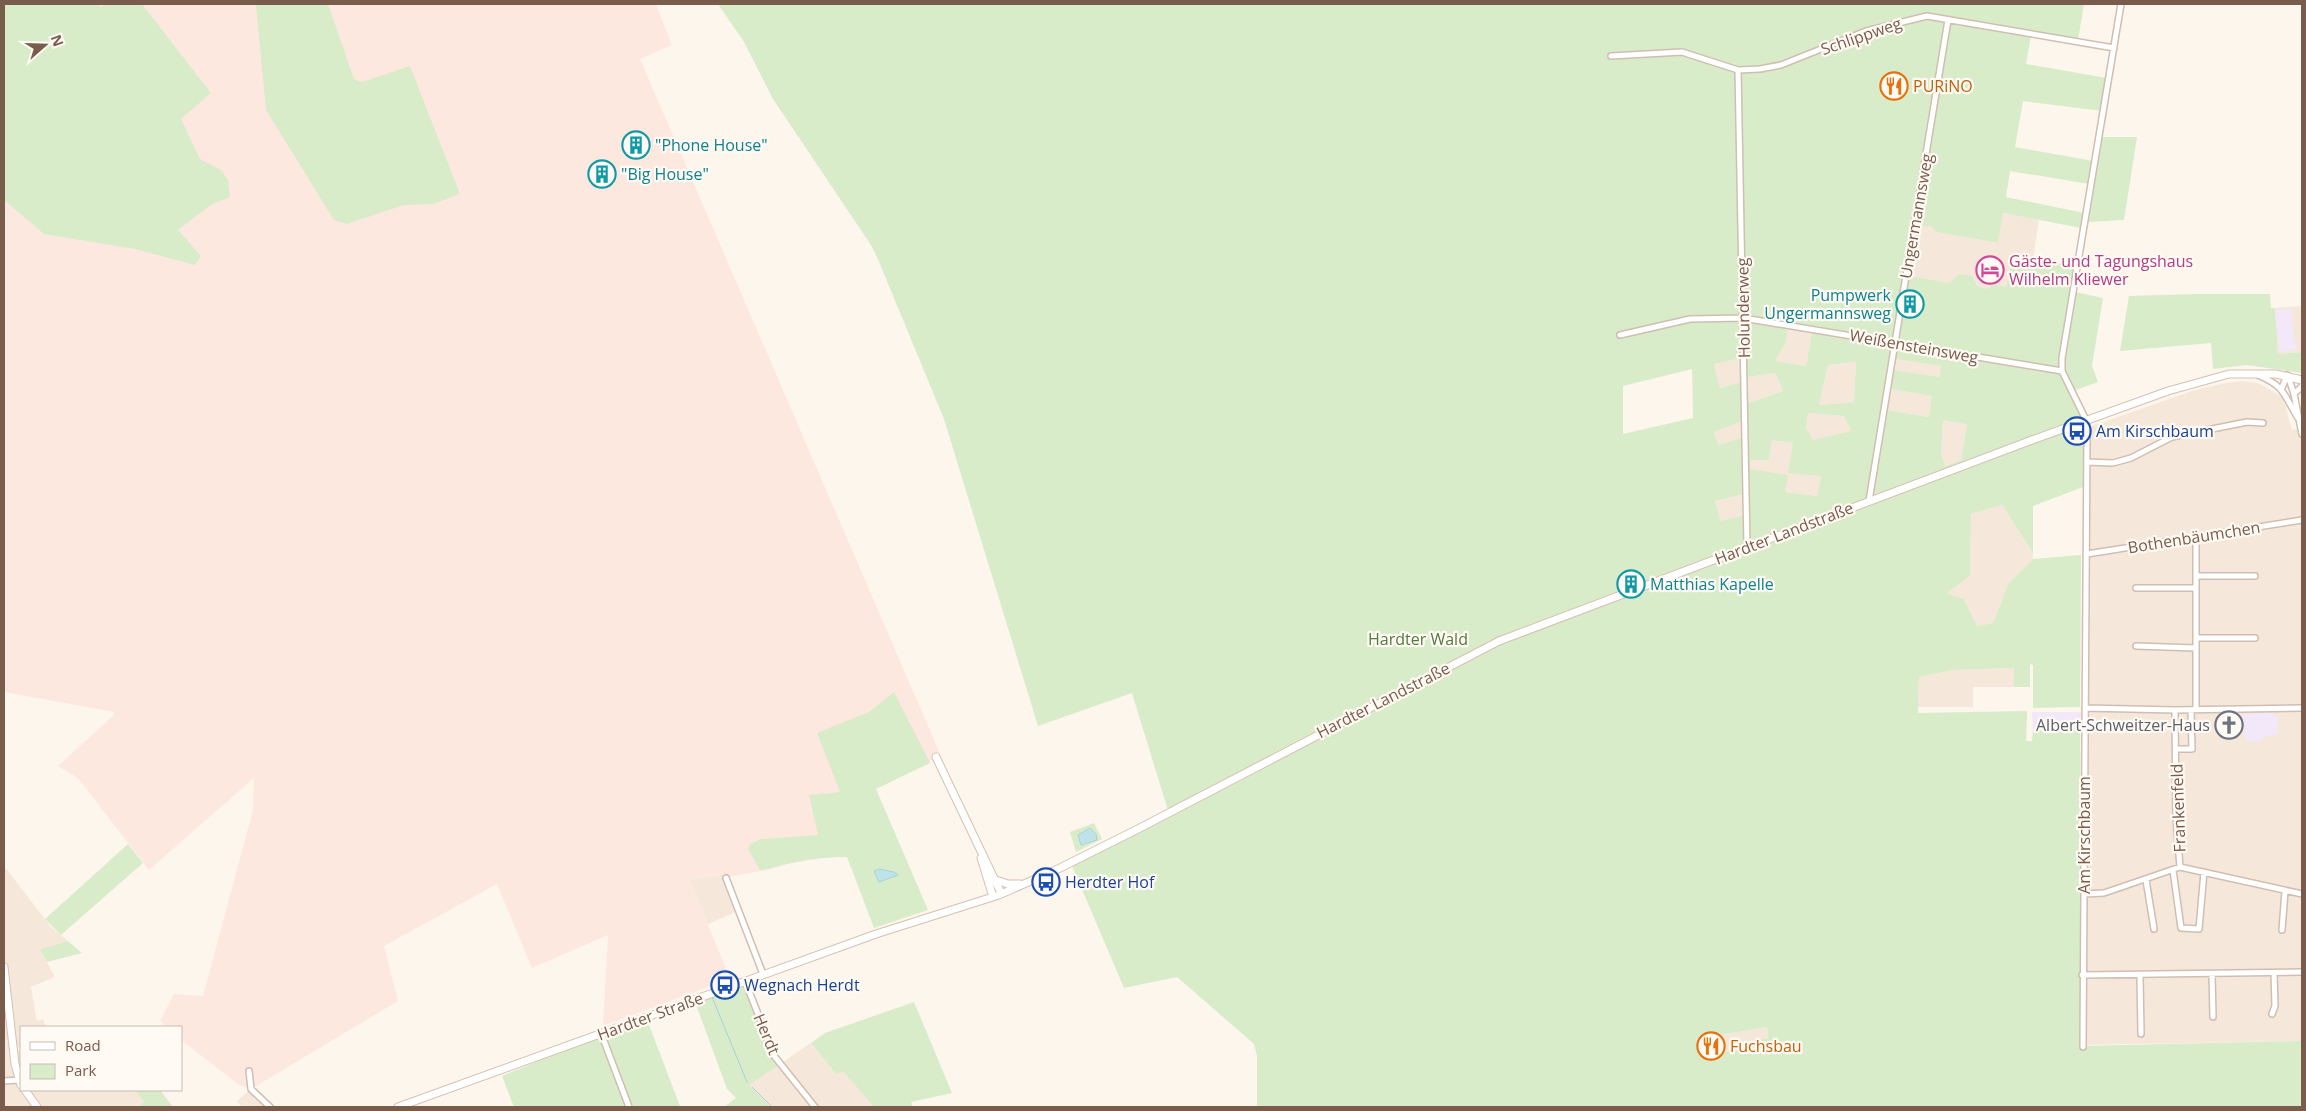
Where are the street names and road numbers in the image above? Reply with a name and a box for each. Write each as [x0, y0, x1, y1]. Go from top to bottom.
street label: Schlippweg [1818, 12, 1905, 60]
street label: Ungermannsweg [1894, 151, 1938, 280]
street label: Holunderweg [1731, 257, 1755, 358]
street label: Weißensteinsweg [1848, 324, 1980, 368]
street label: Hardter Landstraße [1711, 496, 1857, 570]
street label: Bothenbäumchen [2126, 516, 2262, 558]
street label: Hardter Landstraße [1313, 657, 1453, 743]
street label: Frankenfeld [2165, 763, 2191, 853]
street label: Am Kirschbaum [2073, 776, 2095, 894]
street label: Hardter Straße [594, 987, 706, 1045]
street label: Herdt [749, 1010, 786, 1058]

